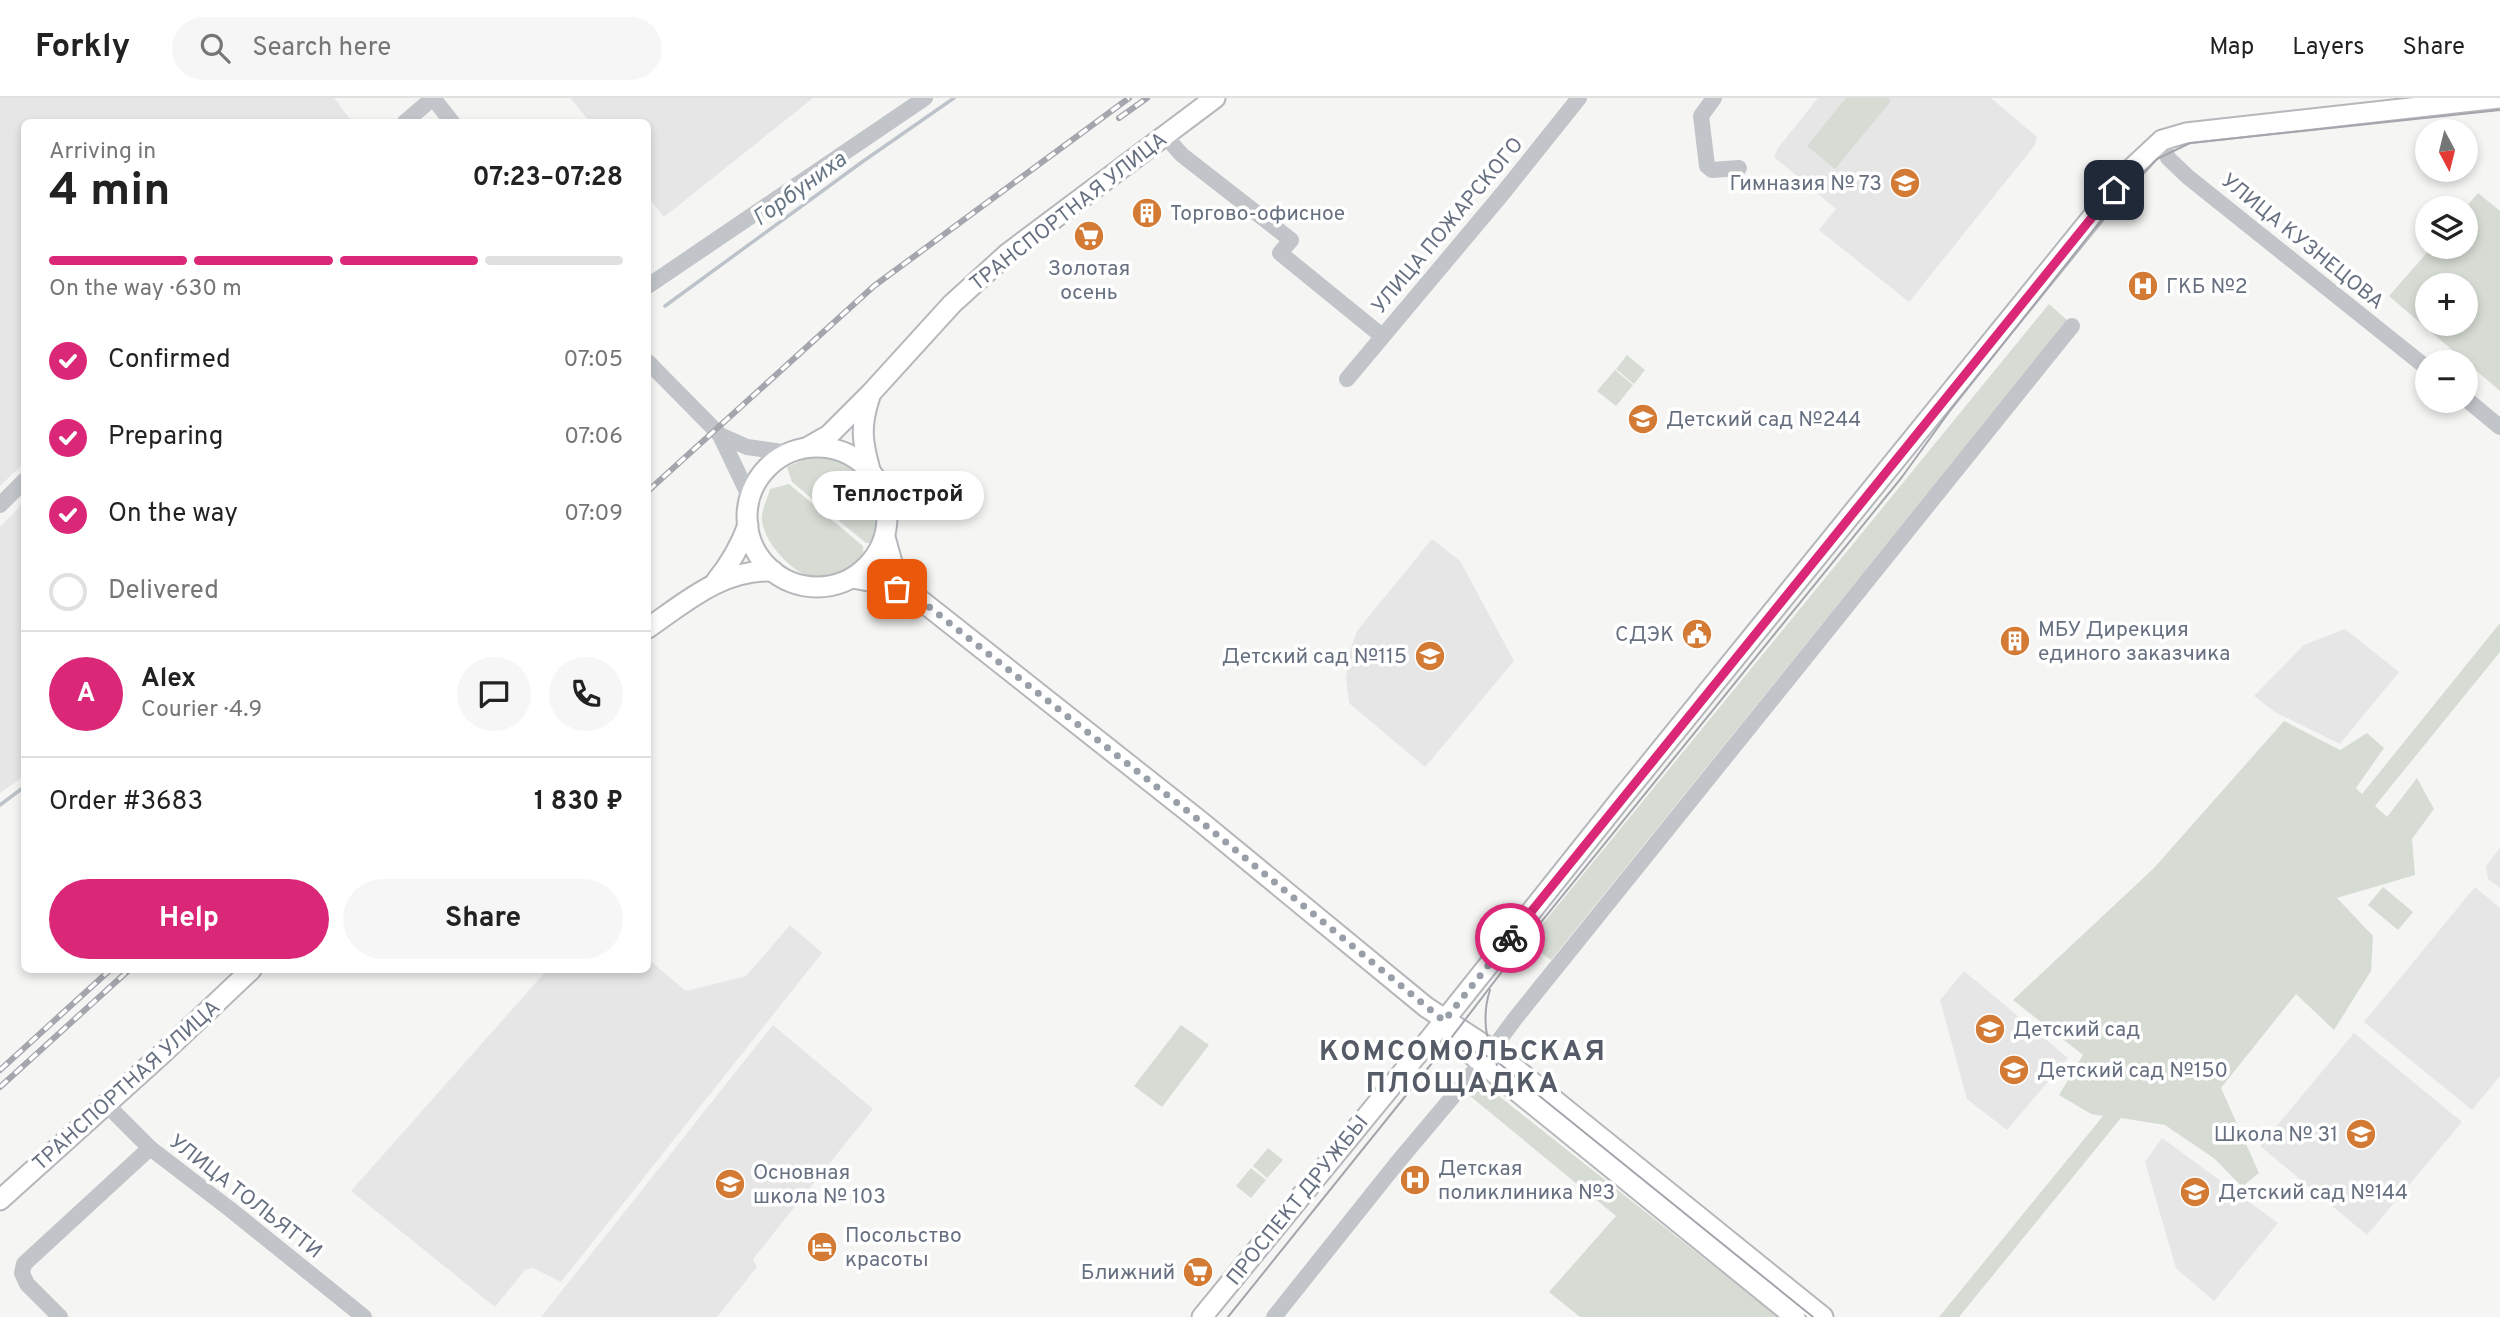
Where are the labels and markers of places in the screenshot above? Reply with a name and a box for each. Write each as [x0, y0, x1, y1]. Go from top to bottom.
pin [2084, 160, 2144, 220]
school or university icon: Гимназия № 73 [1888, 166, 1922, 200]
place label: Гимназия № 73 [1729, 171, 1882, 198]
building icon: Торгово-офисное [1130, 196, 1164, 230]
place label: Торгово-офисное [1170, 201, 1345, 228]
supermarket icon: Золотая осень [1072, 219, 1106, 253]
place label: Золотая осень [1048, 256, 1130, 307]
hospital icon: ГКБ №2 [2126, 269, 2160, 303]
place label: ГКБ №2 [2166, 274, 2248, 301]
school or university icon: Детский сад №244 [1626, 402, 1660, 436]
place label: Детский сад №244 [1666, 407, 1861, 434]
callout: Теплострой [811, 470, 983, 519]
pin [867, 559, 927, 619]
public building icon: СДЭК [1680, 617, 1714, 651]
place label: МБУ Дирекция единого заказчика [2038, 617, 2230, 668]
place label: СДЭК [1615, 622, 1674, 649]
building icon: МБУ Дирекция единого заказчика [1998, 624, 2032, 658]
school or university icon: Детский сад №115 [1413, 639, 1447, 673]
place label: Детский сад №115 [1222, 644, 1407, 671]
school or university icon: Детский сад [1973, 1012, 2007, 1046]
place label: Детский сад [2013, 1017, 2140, 1044]
school or university icon: Детский сад №150 [1997, 1053, 2031, 1087]
place label: Детский сад №150 [2037, 1058, 2228, 1085]
school or university icon: Школа № 31 [2344, 1117, 2378, 1151]
place label: Школа № 31 [2214, 1122, 2338, 1149]
place label: Детская поликлиника №3 [1438, 1156, 1615, 1207]
place label: Основная школа № 103 [753, 1160, 886, 1211]
hospital icon: Детская поликлиника №3 [1398, 1163, 1432, 1197]
school or university icon: Основная школа № 103 [713, 1167, 747, 1201]
school or university icon: Детский сад №144 [2178, 1175, 2212, 1209]
place label: Детский сад №144 [2218, 1180, 2408, 1207]
place label: Посольство красоты [845, 1223, 962, 1274]
hotel icon: Посольство красоты [805, 1230, 839, 1264]
supermarket icon: Ближний [1181, 1255, 1215, 1289]
place label: Ближний [1081, 1260, 1175, 1287]

